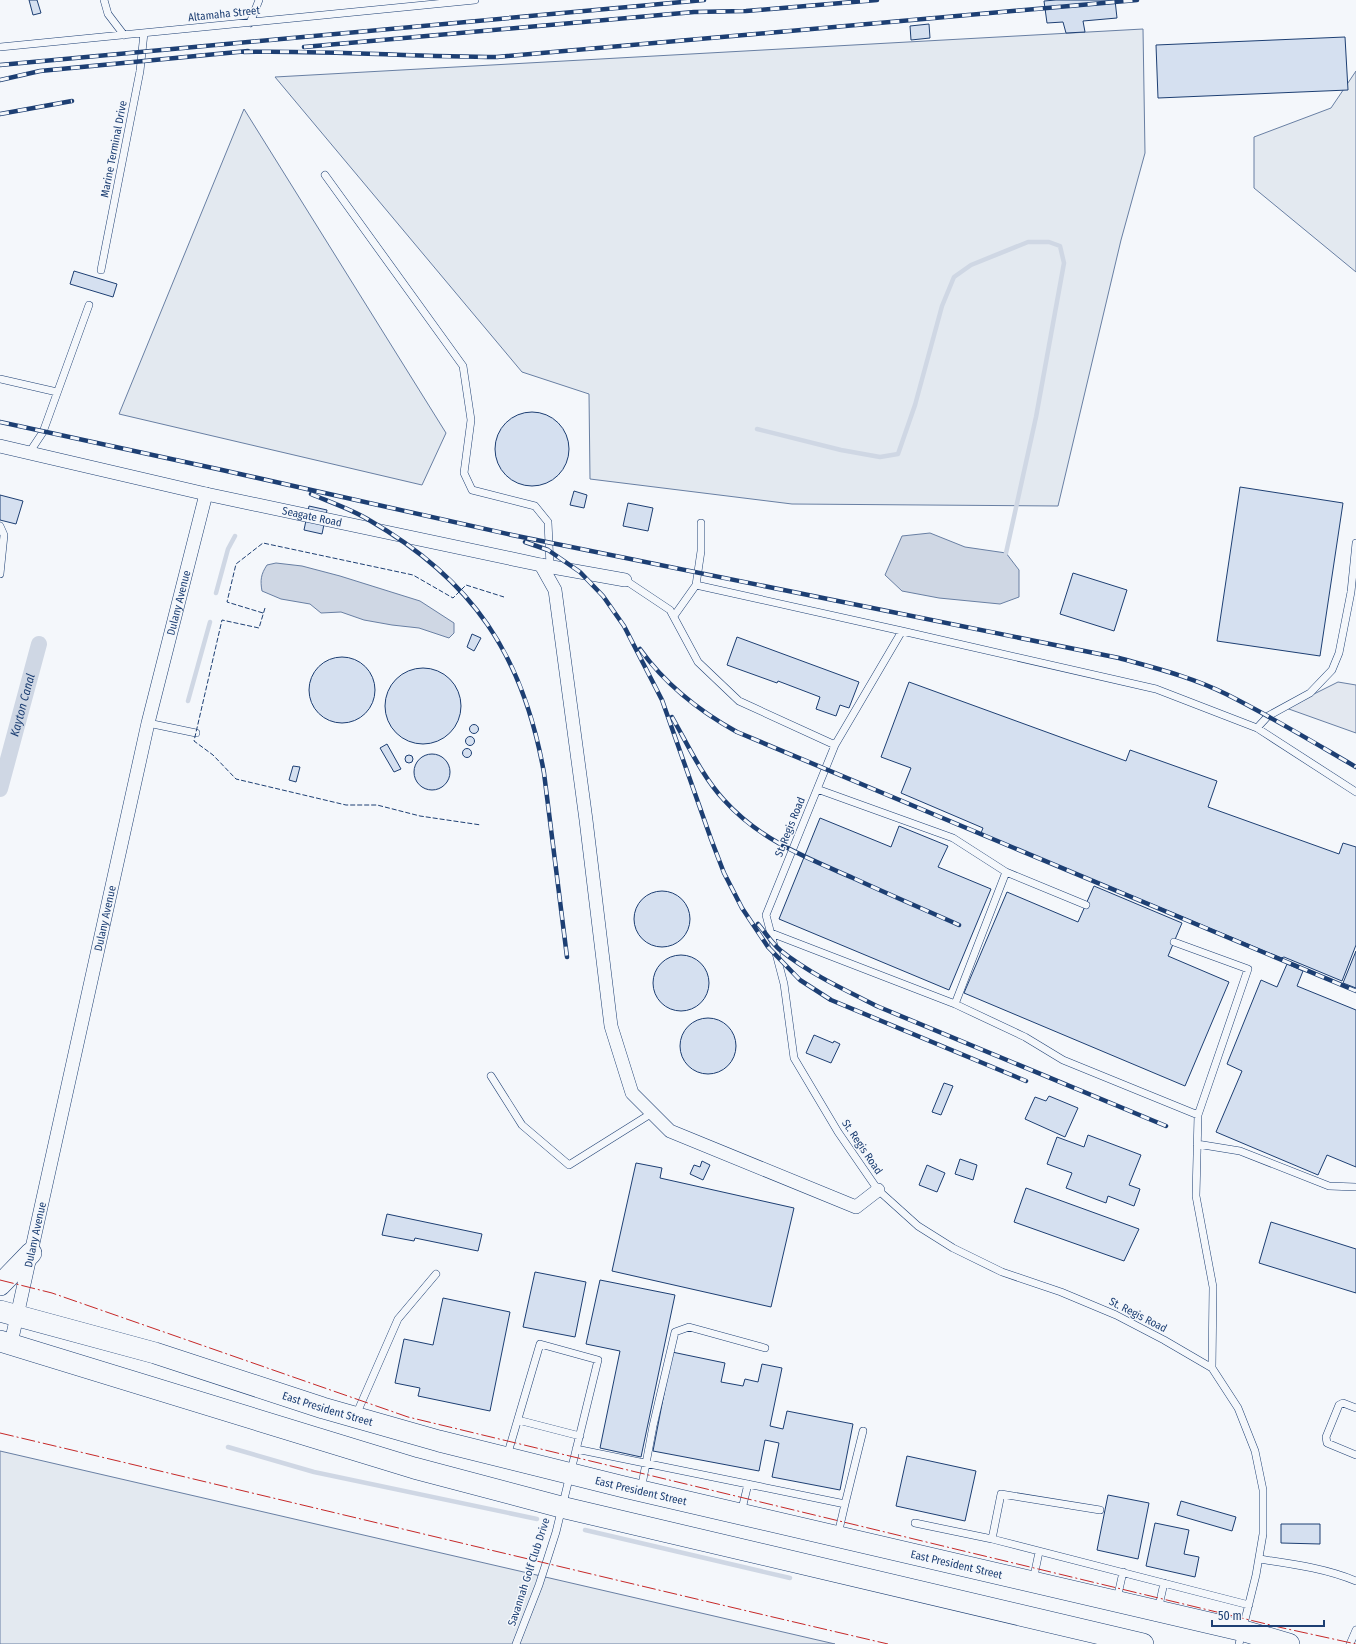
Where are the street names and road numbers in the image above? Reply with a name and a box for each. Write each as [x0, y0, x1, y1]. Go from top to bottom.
street label: Altamaha Street [187, 4, 261, 24]
street label: Marine Terminal Drive [98, 99, 130, 199]
street label: Seagate Road [281, 504, 343, 529]
street label: Dulany Avenue [164, 569, 193, 637]
street label: St. Regis Road [772, 795, 808, 859]
street label: Dulany Avenue [91, 884, 118, 952]
street label: St. Regis Road [839, 1117, 885, 1177]
street label: Dulany Avenue [21, 1201, 48, 1269]
street label: St. Regis Road [1107, 1295, 1169, 1335]
street label: East President Street [281, 1389, 375, 1428]
street label: East President Street [594, 1474, 688, 1508]
street label: Savannah Golf Club Drive [505, 1516, 553, 1628]
street label: East President Street [909, 1547, 1004, 1581]

